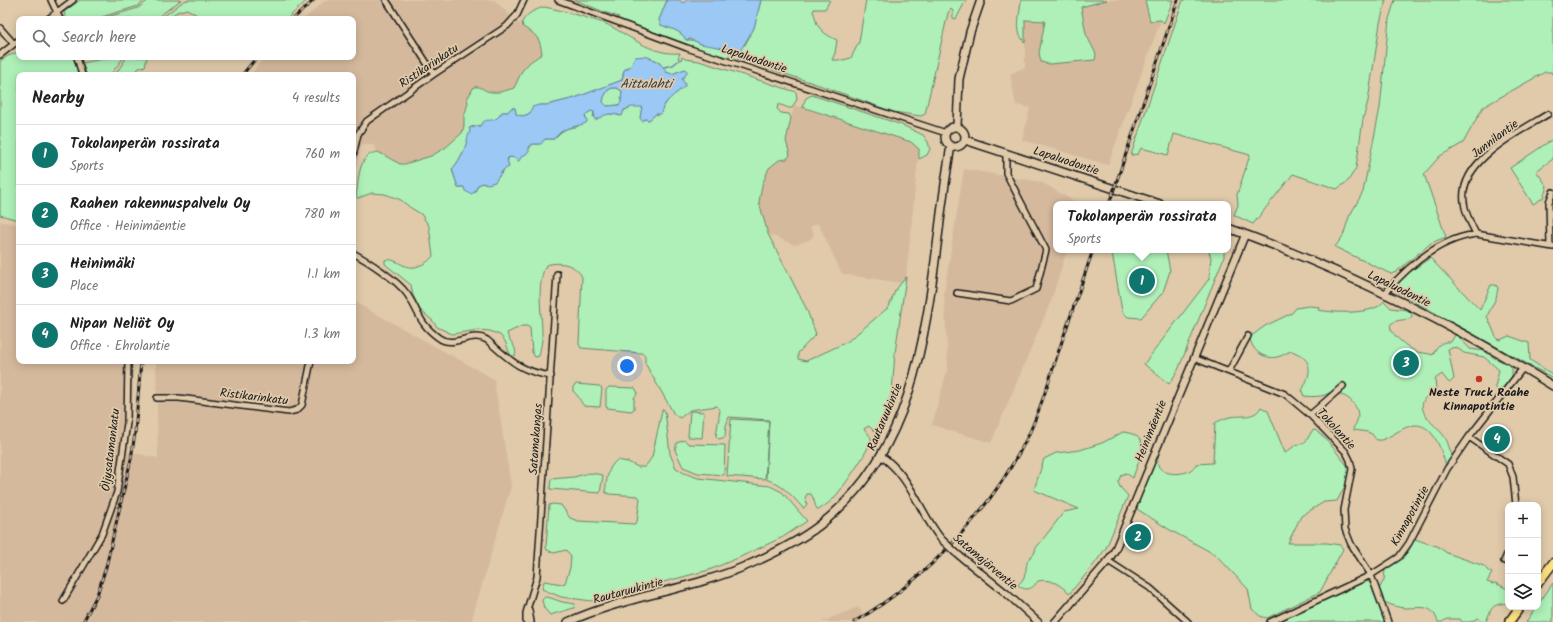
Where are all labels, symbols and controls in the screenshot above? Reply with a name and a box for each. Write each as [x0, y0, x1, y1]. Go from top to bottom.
search box [16, 16, 356, 60]
text: Search here [62, 26, 136, 50]
icon: search [30, 27, 52, 49]
street label: Ristikarinkatu [395, 39, 463, 93]
street label: Lapaluodontie [719, 39, 790, 79]
water label: Aittalahti [620, 74, 675, 95]
text: Nearby [32, 85, 84, 112]
text: 4 results [292, 88, 340, 109]
street label: Junnilantie [1467, 115, 1523, 163]
text: Tokolanperän rossirata [70, 132, 220, 156]
street label: Lapaluodontie [1031, 141, 1102, 181]
text: 1 [43, 144, 47, 165]
text: 760 m [305, 144, 340, 165]
text: Sports [70, 156, 104, 177]
text: Raahen rakennuspalvelu Oy [70, 192, 250, 216]
popup [1053, 201, 1231, 253]
text: 2 [41, 204, 49, 225]
text: 780 m [304, 204, 340, 225]
text: Tokolanperän rossirata [1067, 205, 1217, 229]
text: Office · Heinimäentie [70, 216, 186, 237]
text: Sports [1067, 229, 1101, 250]
text: Heinimäki [70, 252, 135, 276]
text: 3 [41, 264, 49, 285]
text: 1.1 km [307, 264, 340, 285]
street label: Lapaluodontie [1364, 265, 1434, 313]
pin: 1 [1129, 266, 1155, 296]
text: Place [70, 276, 98, 297]
text: Nipan Neliöt Oy [70, 312, 174, 336]
text: 4 [41, 324, 49, 345]
text: 1.3 km [304, 324, 340, 345]
text: Office · Ehrolantie [70, 336, 170, 357]
pin: 3 [1393, 348, 1419, 378]
your location [617, 356, 637, 376]
marker: Neste Truck Raahe Kinnapotintie [1474, 374, 1484, 384]
street label: Rautaruukintie [862, 380, 908, 454]
street label: Ristikarinkatu [219, 383, 289, 411]
place label: Neste Truck Raahe Kinnapotintie [1429, 383, 1529, 416]
street label: Heinimäentie [1130, 397, 1172, 465]
street label: Satamakangas [524, 403, 548, 475]
street label: Tokolantie [1312, 404, 1360, 455]
street label: Öljysatamankatu [96, 407, 126, 492]
pin: 4 [1484, 424, 1510, 454]
street label: Kinnapotintie [1386, 482, 1435, 550]
map controls [1505, 502, 1541, 610]
button: + [1505, 502, 1541, 538]
pin: 2 [1125, 522, 1151, 552]
street label: Satamajärventie [948, 529, 1022, 595]
button: − [1505, 538, 1541, 574]
street label: Rautaruukintie [591, 572, 666, 609]
button: layers [1505, 574, 1541, 610]

